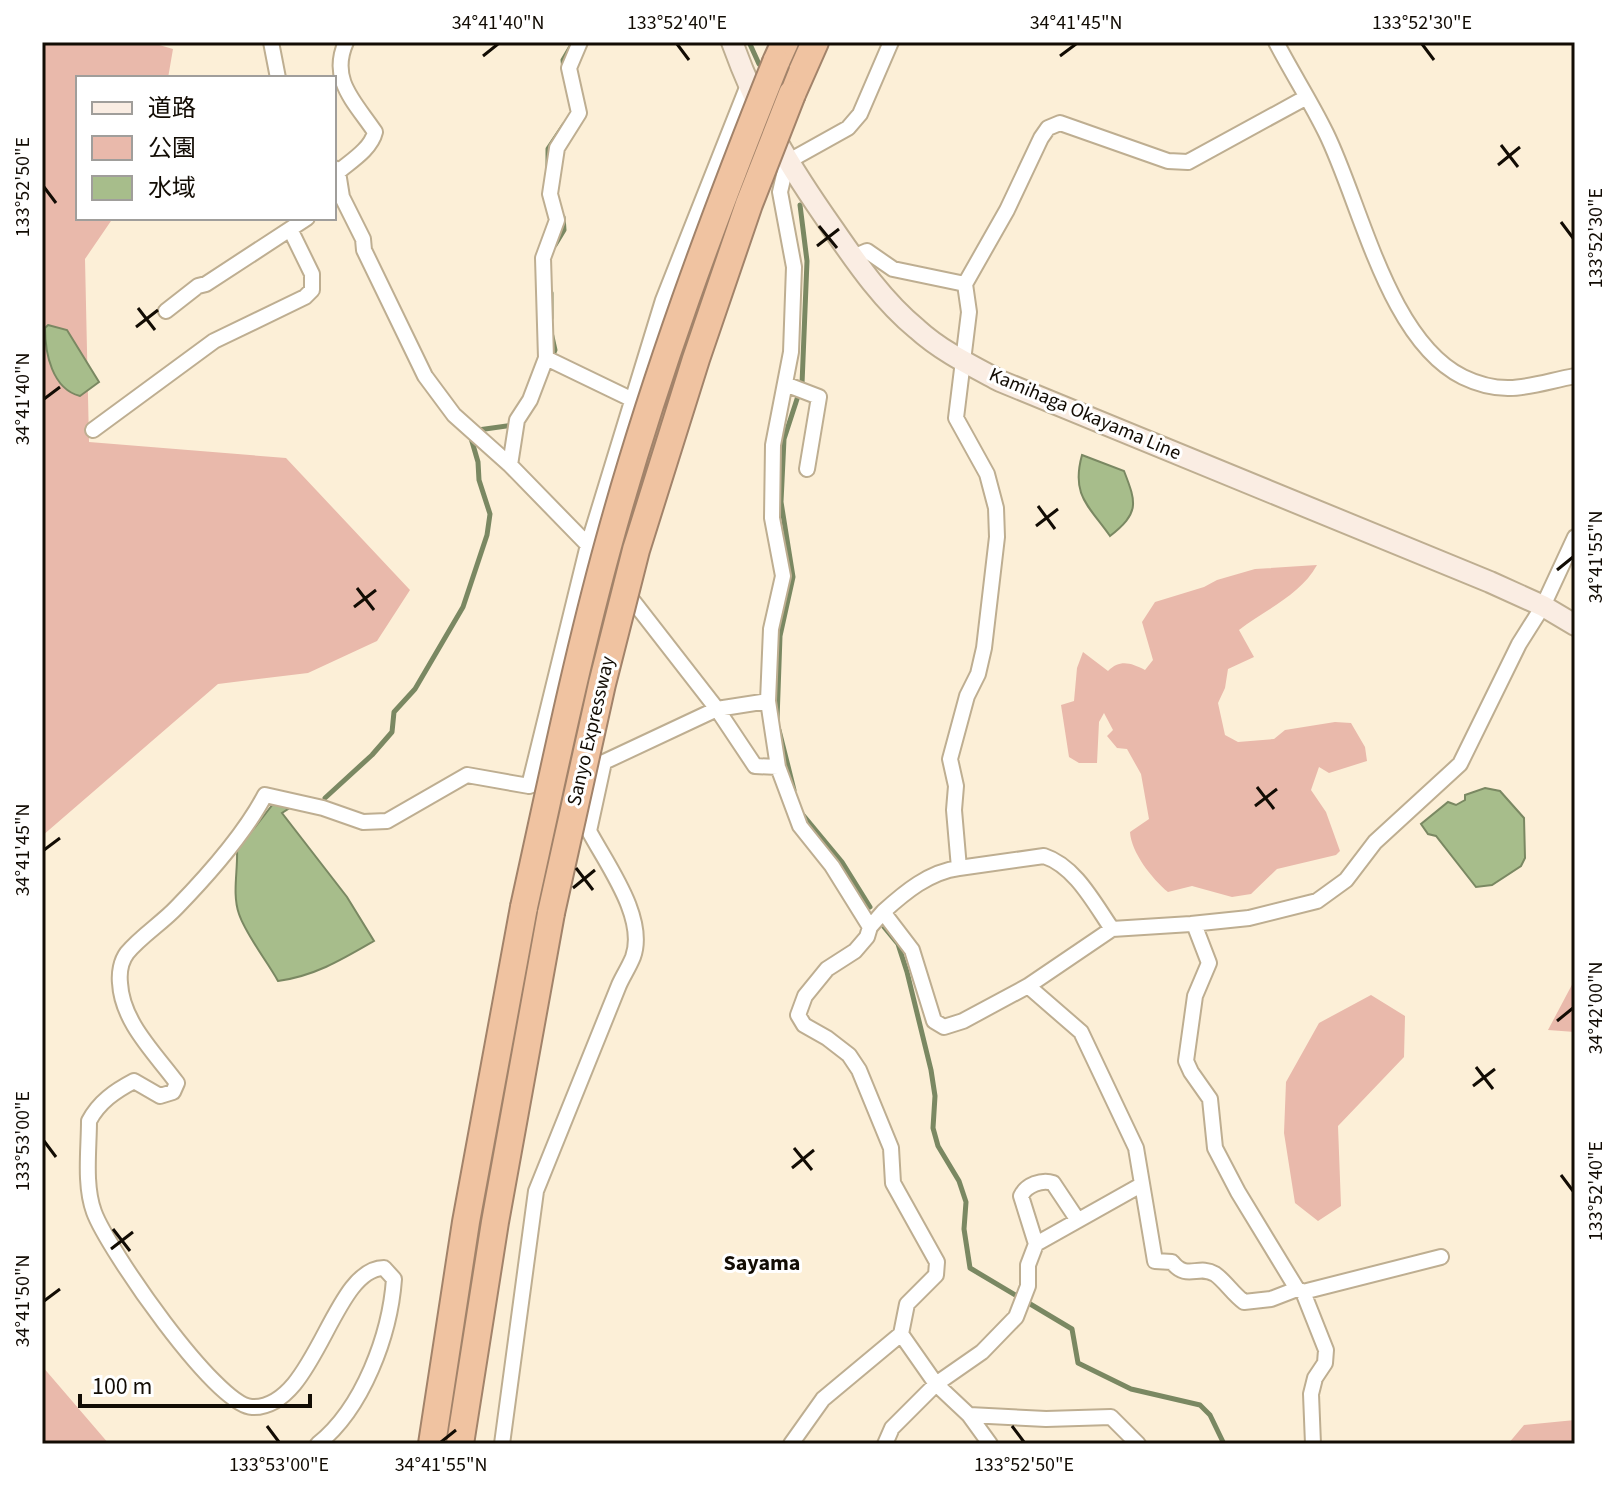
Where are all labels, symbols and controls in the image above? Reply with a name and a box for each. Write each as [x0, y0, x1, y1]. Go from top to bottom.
text: 34°41'40"N [452, 9, 544, 37]
text: 133°52'40"E [627, 9, 727, 37]
text: 34°41'45"N [1030, 9, 1122, 37]
text: 133°52'30"E [1372, 9, 1472, 37]
legend [76, 76, 336, 220]
text: 道路 [148, 91, 196, 126]
text: 公園 [148, 131, 196, 166]
text: 133°52'50"E [9, 137, 37, 237]
text: 水域 [148, 171, 196, 206]
text: 133°52'30"E [1582, 188, 1610, 288]
text: 34°41'40"N [9, 353, 37, 445]
street label: Kamihaga Okayama Line [985, 361, 1185, 467]
text: 34°41'55"N [1582, 511, 1610, 603]
street label: Sanyo Expressway [560, 653, 622, 809]
text: 34°41'45"N [9, 804, 37, 896]
text: 34°42'00"N [1582, 962, 1610, 1054]
text: 133°53'00"E [9, 1091, 37, 1191]
text: 133°52'40"E [1582, 1141, 1610, 1241]
district label: Sayama [724, 1247, 800, 1279]
text: 34°41'50"N [9, 1255, 37, 1347]
scale bar [80, 1358, 310, 1408]
text: 100 m [92, 1369, 152, 1404]
text: 133°53'00"E [229, 1451, 329, 1479]
text: 34°41'55"N [395, 1451, 487, 1479]
text: 133°52'50"E [974, 1451, 1074, 1479]

